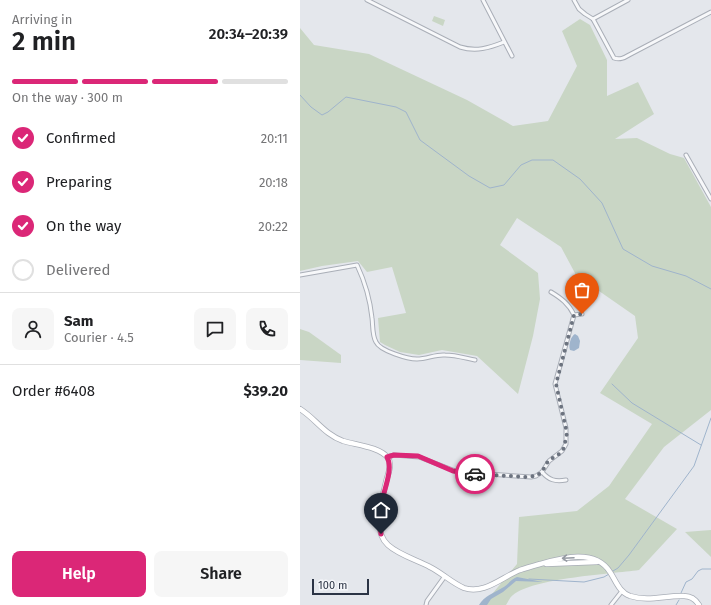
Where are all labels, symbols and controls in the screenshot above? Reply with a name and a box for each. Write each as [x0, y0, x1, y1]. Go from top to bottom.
text: Arriving in [12, 12, 72, 27]
text: 20:34–20:39 [209, 25, 288, 43]
text: 2 min [12, 26, 76, 57]
text: On the way · 300 m [12, 90, 123, 105]
icon: check [12, 127, 34, 149]
text: Confirmed [46, 129, 116, 147]
text: 20:11 [261, 131, 288, 146]
icon: check [12, 171, 34, 193]
text: Preparing [46, 173, 111, 191]
text: 20:18 [259, 175, 288, 190]
icon: check [12, 215, 34, 237]
text: On the way [46, 217, 121, 235]
text: 20:22 [258, 219, 288, 234]
text: Delivered [46, 261, 110, 279]
pin [565, 273, 599, 314]
icon: bag [571, 279, 593, 301]
button: person [12, 308, 54, 350]
button: chat [194, 308, 236, 350]
button: phone [246, 308, 288, 350]
text: Sam [64, 312, 93, 330]
text: Courier · 4.5 [64, 330, 134, 345]
text: Order #6408 [12, 382, 95, 400]
text: $39.20 [244, 382, 288, 400]
courier [455, 454, 495, 494]
icon: car [464, 463, 486, 485]
pin [364, 493, 398, 534]
icon: home [370, 499, 392, 521]
button: Help [12, 551, 146, 597]
button: Share [154, 551, 288, 597]
one-way arrow [562, 554, 575, 561]
scale bar [312, 577, 369, 596]
text: 100 m [318, 579, 347, 592]

